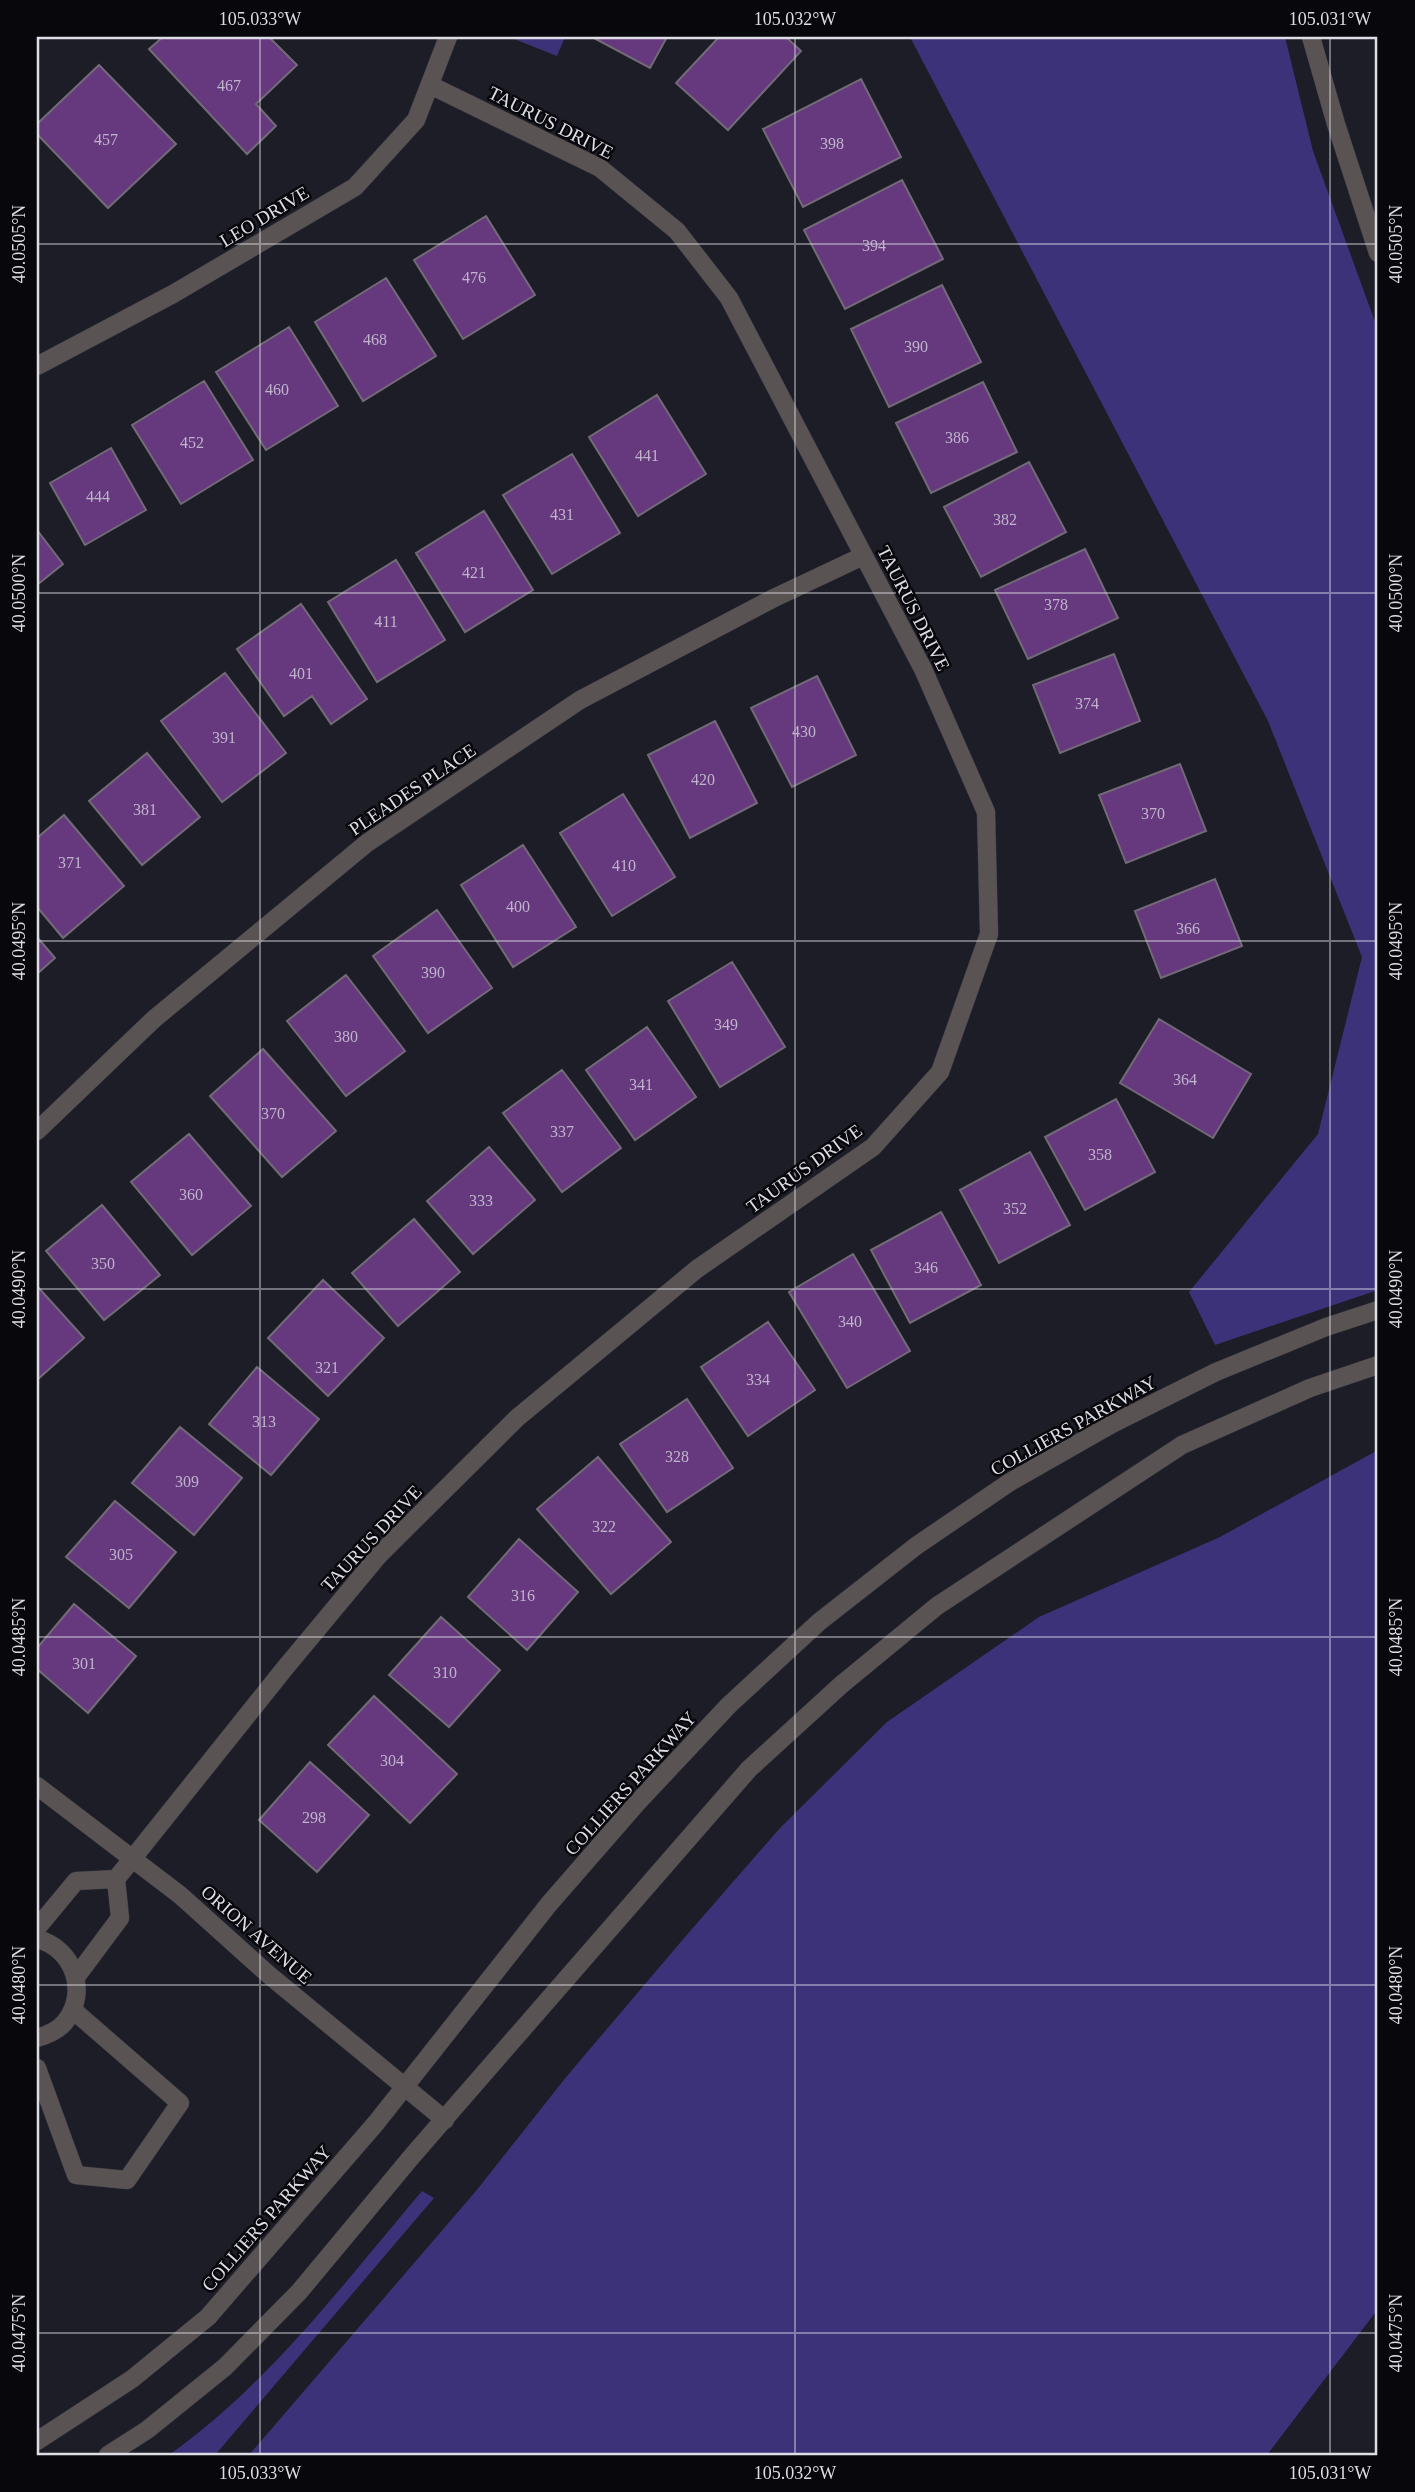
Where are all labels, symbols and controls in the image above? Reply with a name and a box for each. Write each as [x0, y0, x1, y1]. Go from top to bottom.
text: 105.033°W [219, 9, 301, 29]
text: 105.032°W [754, 9, 836, 29]
text: 105.031°W [1289, 9, 1371, 29]
house number: 467 [217, 77, 241, 94]
street label: TAURUS DRIVE [485, 82, 617, 163]
house number: 457 [94, 131, 118, 148]
house number: 398 [820, 135, 844, 152]
street label: LEO DRIVE [216, 182, 312, 251]
text: 40.0505°N [9, 205, 29, 283]
text: 40.0505°N [1386, 205, 1406, 283]
house number: 394 [862, 237, 886, 254]
house number: 476 [462, 269, 486, 286]
house number: 468 [363, 331, 387, 348]
house number: 390 [904, 338, 928, 355]
house number: 460 [265, 381, 289, 398]
house number: 386 [945, 429, 969, 446]
house number: 452 [180, 434, 204, 451]
house number: 441 [635, 447, 659, 464]
house number: 444 [86, 488, 110, 505]
house number: 431 [550, 506, 574, 523]
house number: 382 [993, 511, 1017, 528]
street label: TAURUS DRIVE [873, 542, 954, 674]
text: 40.0500°N [9, 554, 29, 632]
text: 40.0500°N [1386, 554, 1406, 632]
house number: 421 [462, 564, 486, 581]
house number: 378 [1044, 596, 1068, 613]
house number: 411 [374, 613, 398, 630]
house number: 401 [289, 665, 313, 682]
house number: 374 [1075, 695, 1099, 712]
house number: 430 [792, 723, 816, 740]
house number: 391 [212, 729, 236, 746]
street label: PLEADES PLACE [345, 739, 480, 840]
house number: 420 [691, 771, 715, 788]
house number: 381 [133, 801, 157, 818]
house number: 370 [1141, 805, 1165, 822]
house number: 371 [58, 854, 82, 871]
house number: 410 [612, 857, 636, 874]
house number: 400 [506, 898, 530, 915]
text: 40.0495°N [9, 902, 29, 980]
text: 40.0495°N [1386, 902, 1406, 980]
house number: 366 [1176, 920, 1200, 937]
house number: 390 [421, 964, 445, 981]
house number: 349 [714, 1016, 738, 1033]
house number: 380 [334, 1028, 358, 1045]
house number: 364 [1173, 1071, 1197, 1088]
house number: 341 [629, 1076, 653, 1093]
house number: 370 [261, 1105, 285, 1122]
street label: TAURUS DRIVE [743, 1120, 866, 1217]
house number: 337 [550, 1123, 574, 1140]
house number: 358 [1088, 1146, 1112, 1163]
house number: 360 [179, 1186, 203, 1203]
house number: 333 [469, 1192, 493, 1209]
house number: 352 [1003, 1200, 1027, 1217]
text: 40.0490°N [9, 1250, 29, 1328]
text: 40.0490°N [1386, 1250, 1406, 1328]
house number: 350 [91, 1255, 115, 1272]
house number: 346 [914, 1259, 938, 1276]
house number: 340 [838, 1313, 862, 1330]
house number: 321 [315, 1359, 339, 1376]
house number: 334 [746, 1371, 770, 1388]
street label: COLLIERS PARKWAY [987, 1371, 1160, 1480]
house number: 313 [252, 1413, 276, 1430]
house number: 328 [665, 1448, 689, 1465]
house number: 309 [175, 1473, 199, 1490]
street label: TAURUS DRIVE [317, 1481, 426, 1596]
house number: 322 [592, 1518, 616, 1535]
house number: 305 [109, 1546, 133, 1563]
house number: 316 [511, 1587, 535, 1604]
text: 40.0485°N [9, 1598, 29, 1676]
text: 40.0485°N [1386, 1598, 1406, 1676]
house number: 301 [72, 1655, 96, 1672]
house number: 310 [433, 1664, 457, 1681]
street label: COLLIERS PARKWAY [560, 1707, 701, 1859]
house number: 304 [380, 1752, 404, 1769]
house number: 298 [302, 1809, 326, 1826]
street label: ORION AVENUE [197, 1881, 316, 1988]
text: 40.0480°N [9, 1946, 29, 2024]
text: 40.0480°N [1386, 1946, 1406, 2024]
street label: COLLIERS PARKWAY [197, 2141, 335, 2295]
text: 40.0475°N [9, 2294, 29, 2372]
text: 40.0475°N [1386, 2294, 1406, 2372]
text: 105.033°W [219, 2463, 301, 2483]
text: 105.032°W [754, 2463, 836, 2483]
text: 105.031°W [1289, 2463, 1371, 2483]

